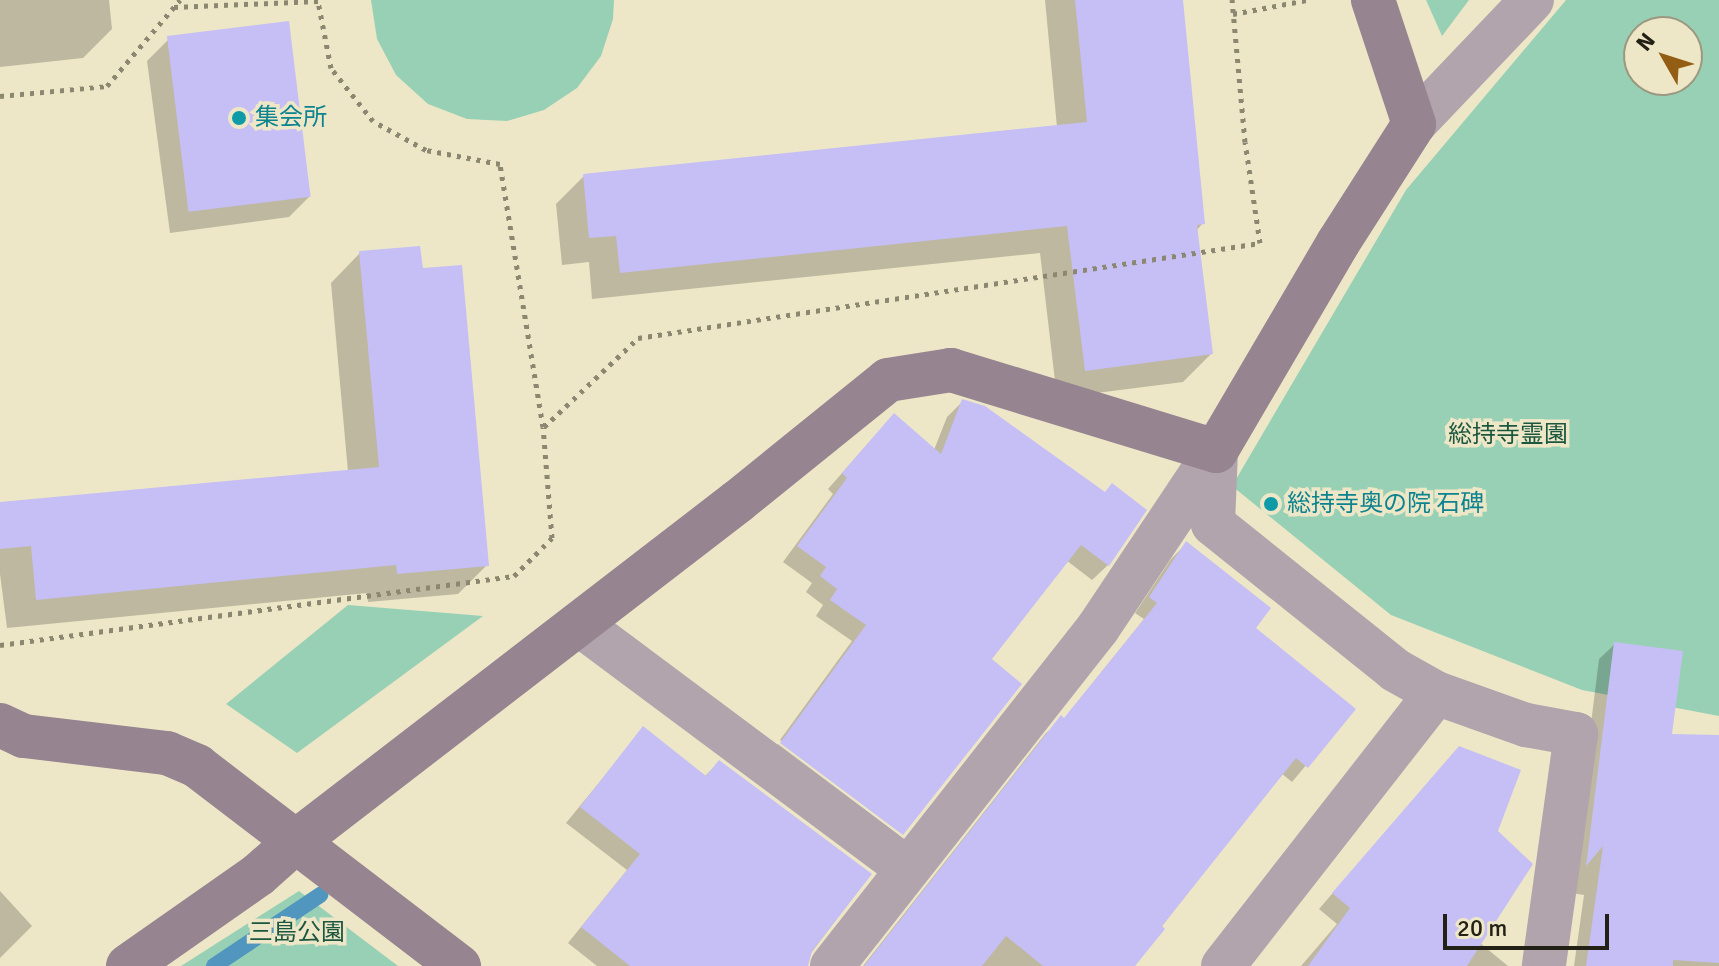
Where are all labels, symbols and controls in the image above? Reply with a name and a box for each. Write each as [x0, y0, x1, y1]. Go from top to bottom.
north arrow [1623, 16, 1703, 96]
text: N [1630, 27, 1661, 56]
place label: 集会所 [255, 104, 327, 132]
marker: 集会所 [230, 109, 248, 127]
park label: 総持寺霊園 [1448, 421, 1568, 449]
place label: 総持寺奥の院 石碑 [1287, 490, 1484, 518]
marker: 総持寺奥の院 石碑 [1262, 495, 1280, 513]
scale bar [1447, 898, 1613, 948]
text: 20 m [1457, 913, 1507, 943]
park label: 三島公園 [249, 919, 345, 947]

